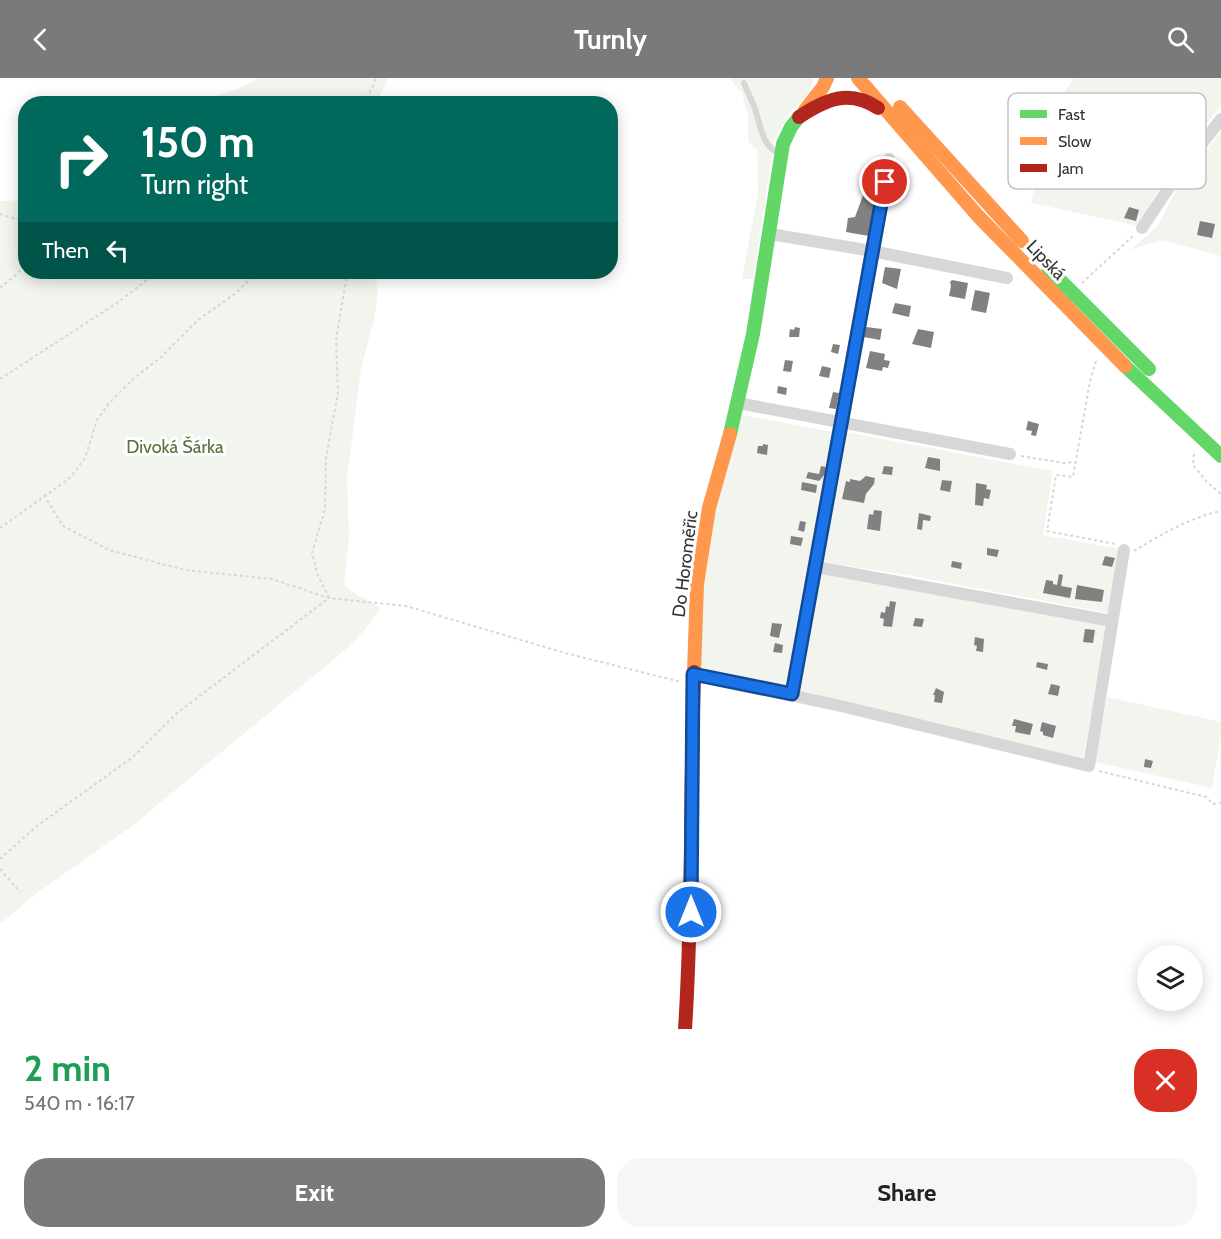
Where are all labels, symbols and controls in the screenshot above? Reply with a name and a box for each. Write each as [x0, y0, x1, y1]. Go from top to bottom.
icon: back [24, 23, 57, 56]
text: Turnly [574, 23, 647, 56]
icon: search [1164, 23, 1197, 56]
legend [1008, 93, 1206, 189]
text: Fast [1058, 105, 1086, 124]
text: 150 m [141, 116, 255, 168]
icon: right [42, 120, 120, 198]
text: Slow [1058, 132, 1092, 151]
pin [859, 156, 910, 207]
text: Jam [1057, 159, 1084, 178]
icon: arrive [868, 165, 901, 198]
text: Turn right [141, 168, 248, 201]
icon: left [101, 234, 134, 267]
street label: Lipská [1022, 235, 1070, 285]
text: Then [42, 237, 89, 264]
park label: Divoká Šárka [126, 436, 224, 458]
street label: Do Horoměřic [668, 509, 702, 619]
position arrow [659, 880, 723, 944]
map controls [1137, 945, 1203, 1011]
button: layers [1137, 945, 1203, 1011]
text: 2 min [24, 1046, 111, 1090]
button: close [1134, 1049, 1197, 1112]
text: 540 m · 16:17 [24, 1091, 135, 1115]
button: Exit [24, 1158, 605, 1227]
button: Share [617, 1158, 1197, 1227]

